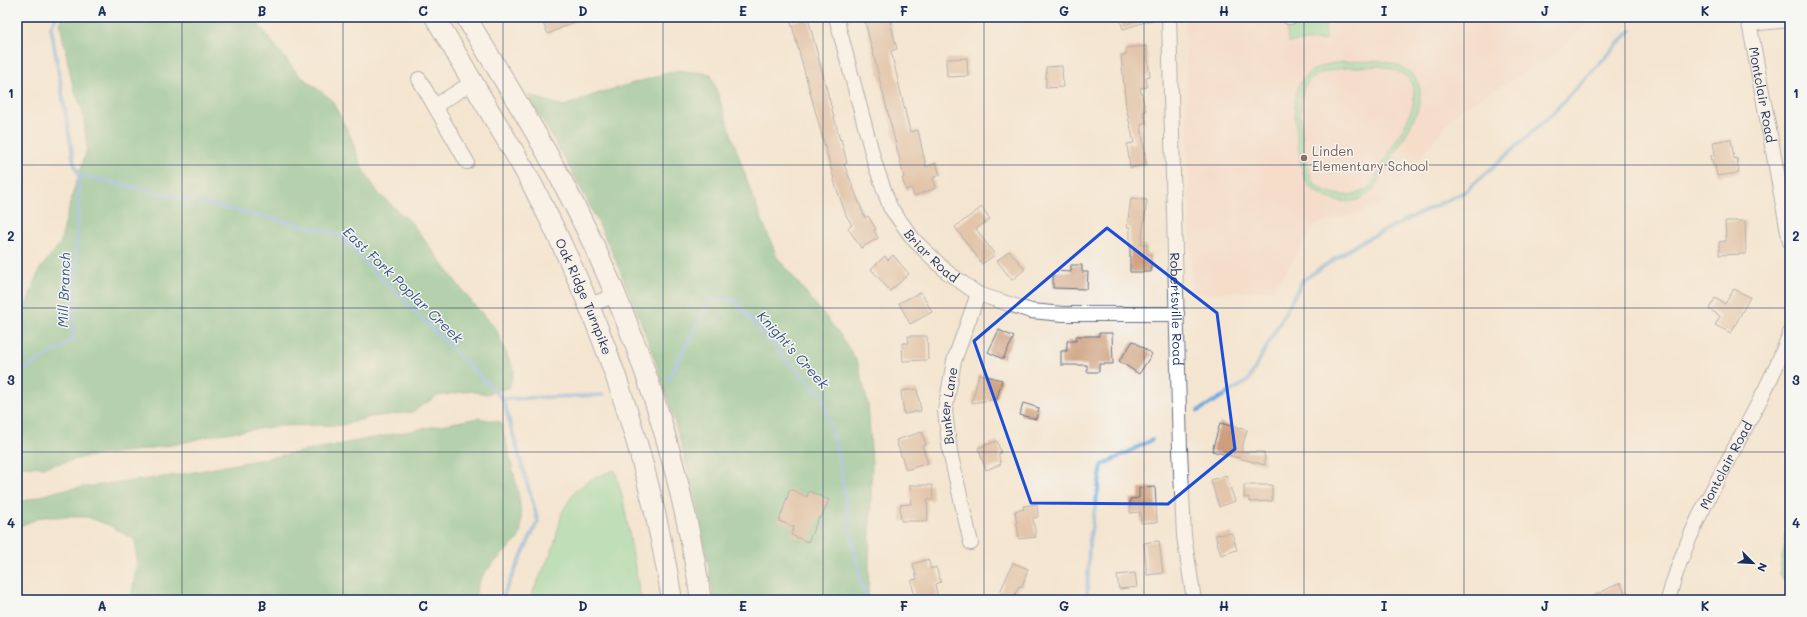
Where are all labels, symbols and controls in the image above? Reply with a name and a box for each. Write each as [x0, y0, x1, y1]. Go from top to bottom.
text: A [97, 2, 107, 19]
text: B [258, 2, 267, 19]
text: C [418, 2, 428, 19]
text: D [578, 2, 588, 19]
text: E [739, 2, 747, 19]
text: F [900, 2, 908, 19]
text: G [1059, 2, 1069, 19]
text: H [1219, 2, 1229, 19]
text: I [1381, 2, 1388, 19]
text: J [1541, 2, 1549, 19]
text: K [1701, 2, 1710, 19]
street label: Montclair Road [1746, 45, 1780, 144]
text: 1 [8, 84, 14, 101]
text: 1 [1793, 84, 1799, 101]
place label: Linden Elementary School [1312, 142, 1429, 174]
marker: Linden Elementary School [1299, 153, 1309, 163]
water label: East Fork Poplar Creek [339, 222, 468, 348]
street label: Briar Road [901, 226, 962, 286]
text: 2 [7, 227, 15, 244]
text: 2 [1792, 227, 1800, 244]
street label: Oak Ridge Turnpike [552, 235, 616, 357]
water label: Mill Branch [53, 252, 74, 328]
street label: Robertsville Road [1167, 252, 1187, 366]
water label: Knight's Creek [753, 307, 834, 393]
street label: Bunker Lane [936, 366, 961, 446]
text: 3 [7, 371, 15, 388]
text: 3 [1792, 371, 1800, 388]
street label: Montclair Road [1695, 418, 1755, 512]
text: 4 [7, 514, 15, 531]
text: 4 [1792, 514, 1800, 531]
north arrow [1733, 543, 1773, 583]
text: N [1754, 560, 1771, 574]
text: A [97, 597, 107, 614]
text: B [258, 597, 267, 614]
text: C [418, 597, 428, 614]
text: D [578, 597, 588, 614]
text: E [739, 597, 747, 614]
text: F [900, 597, 908, 614]
text: G [1059, 597, 1069, 614]
text: H [1219, 597, 1229, 614]
text: I [1381, 597, 1388, 614]
text: J [1541, 597, 1549, 614]
text: K [1701, 597, 1710, 614]

